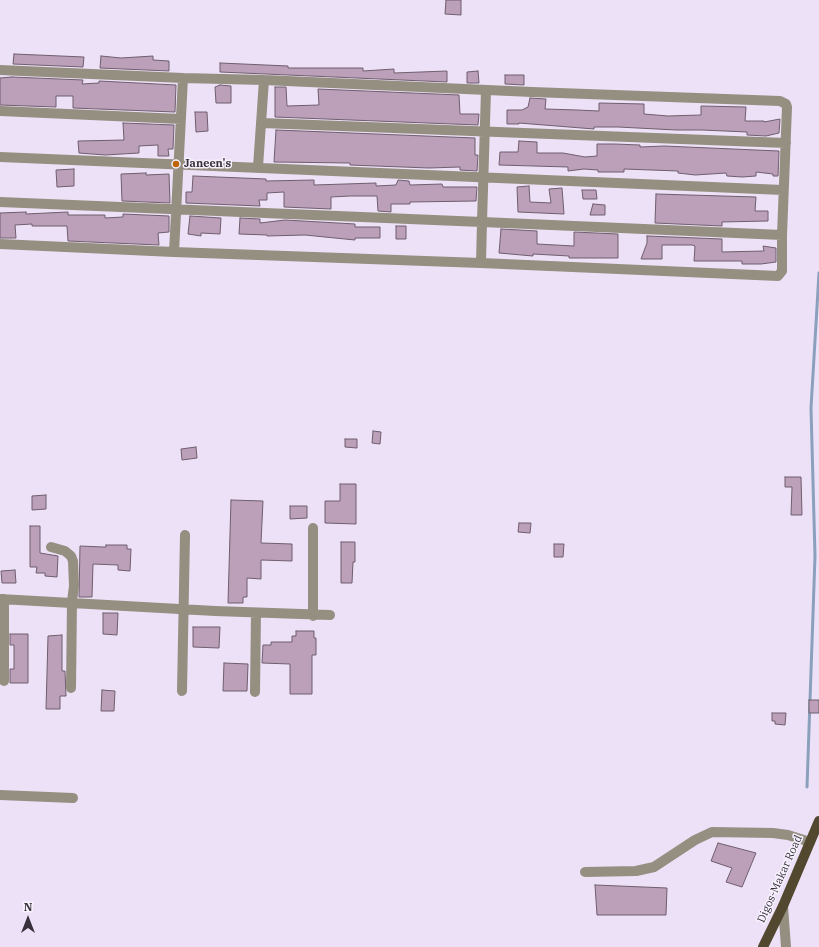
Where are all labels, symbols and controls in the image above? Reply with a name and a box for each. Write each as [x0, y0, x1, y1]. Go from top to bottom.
place label: Janeen's [184, 157, 231, 171]
marker: Janeen's [171, 159, 181, 169]
street label: Digos-Makar Road [755, 833, 805, 925]
north arrow [8, 899, 48, 939]
text: N [24, 900, 32, 914]

